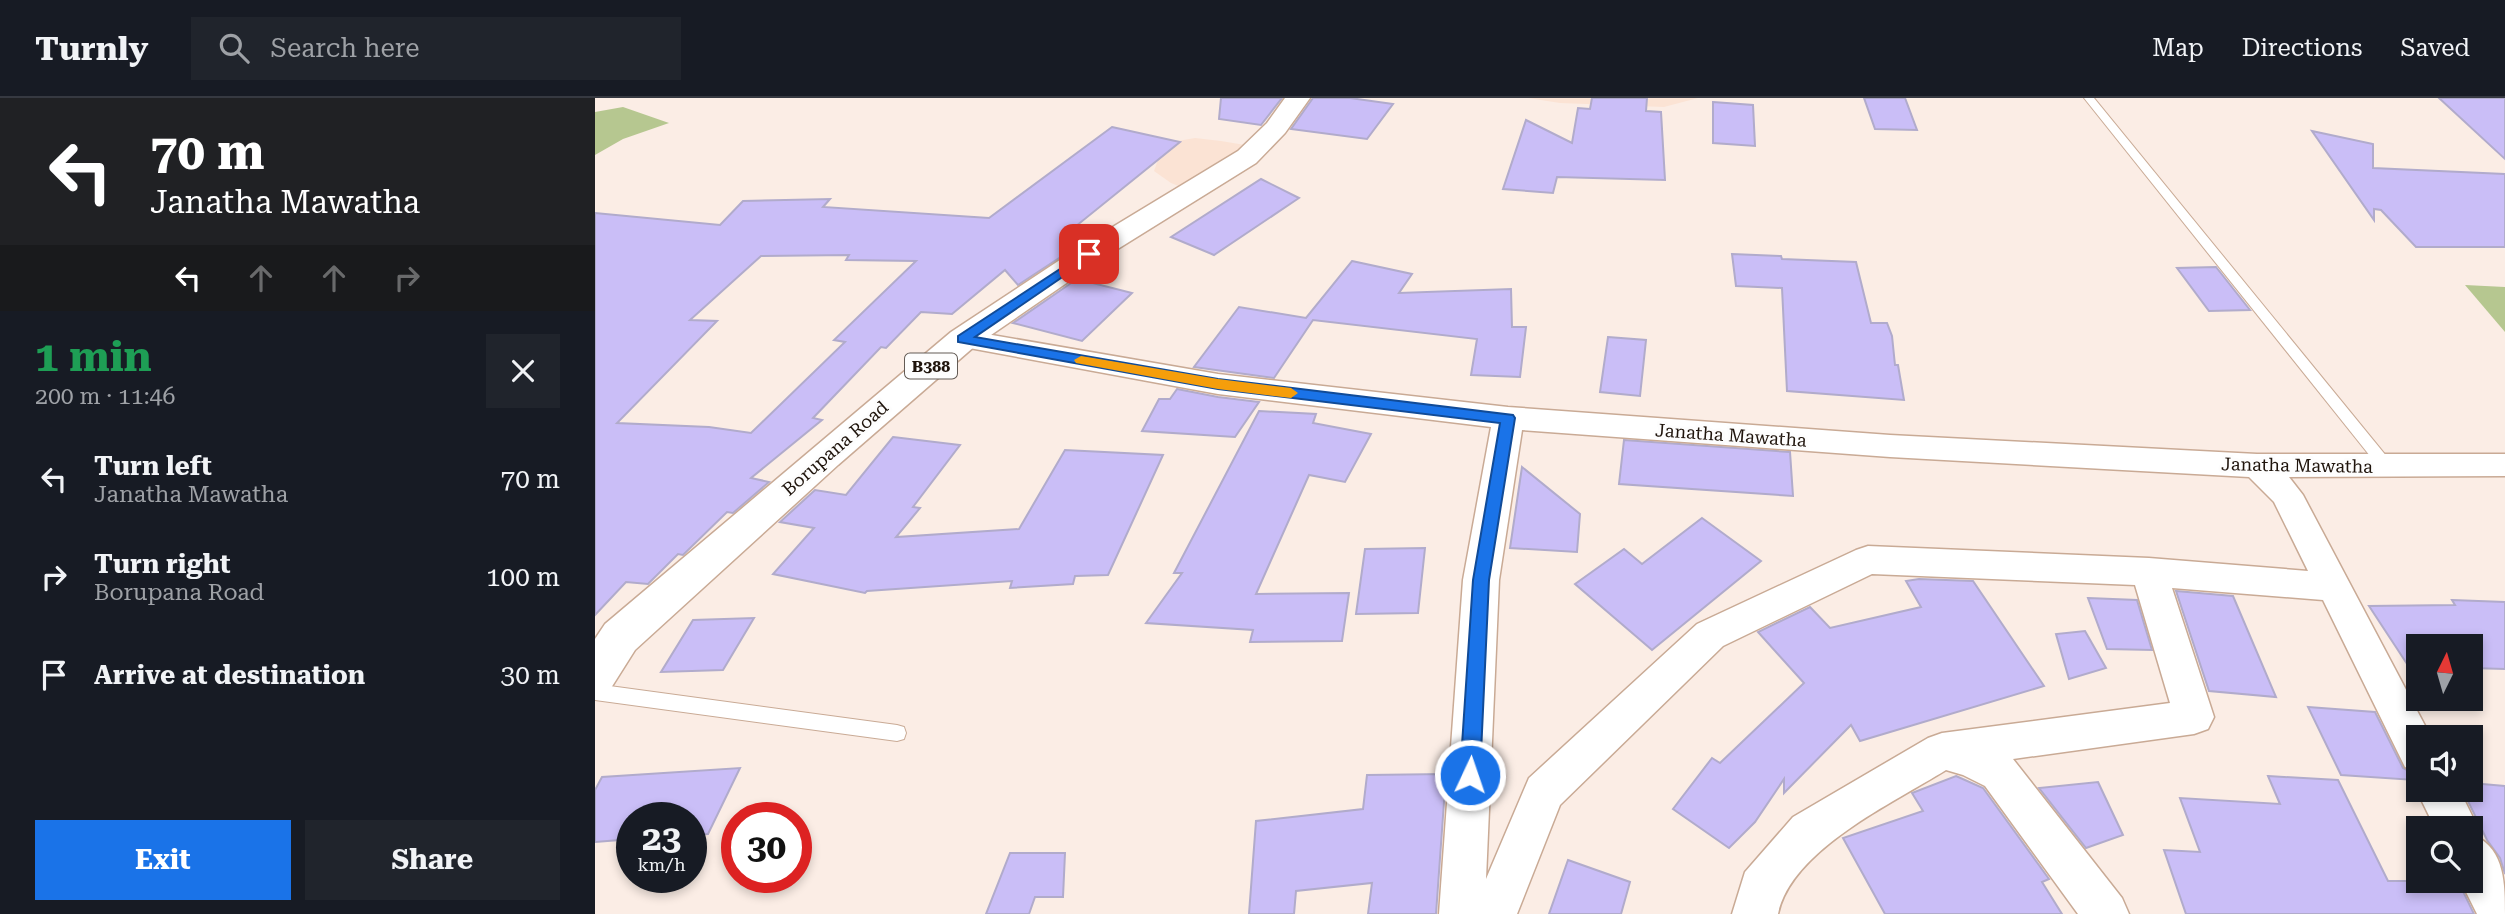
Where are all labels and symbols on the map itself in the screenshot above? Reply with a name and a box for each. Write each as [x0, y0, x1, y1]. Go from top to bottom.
pin [1059, 224, 1119, 284]
road number: B388 [905, 354, 957, 378]
street label: Borupana Road [778, 396, 893, 500]
street label: Janatha Mawatha [1654, 419, 1808, 451]
street label: Janatha Mawatha [2221, 453, 2373, 477]
north arrow [2406, 634, 2483, 710]
position arrow [1433, 738, 1507, 812]
speed limit sign: 30 [721, 802, 812, 893]

